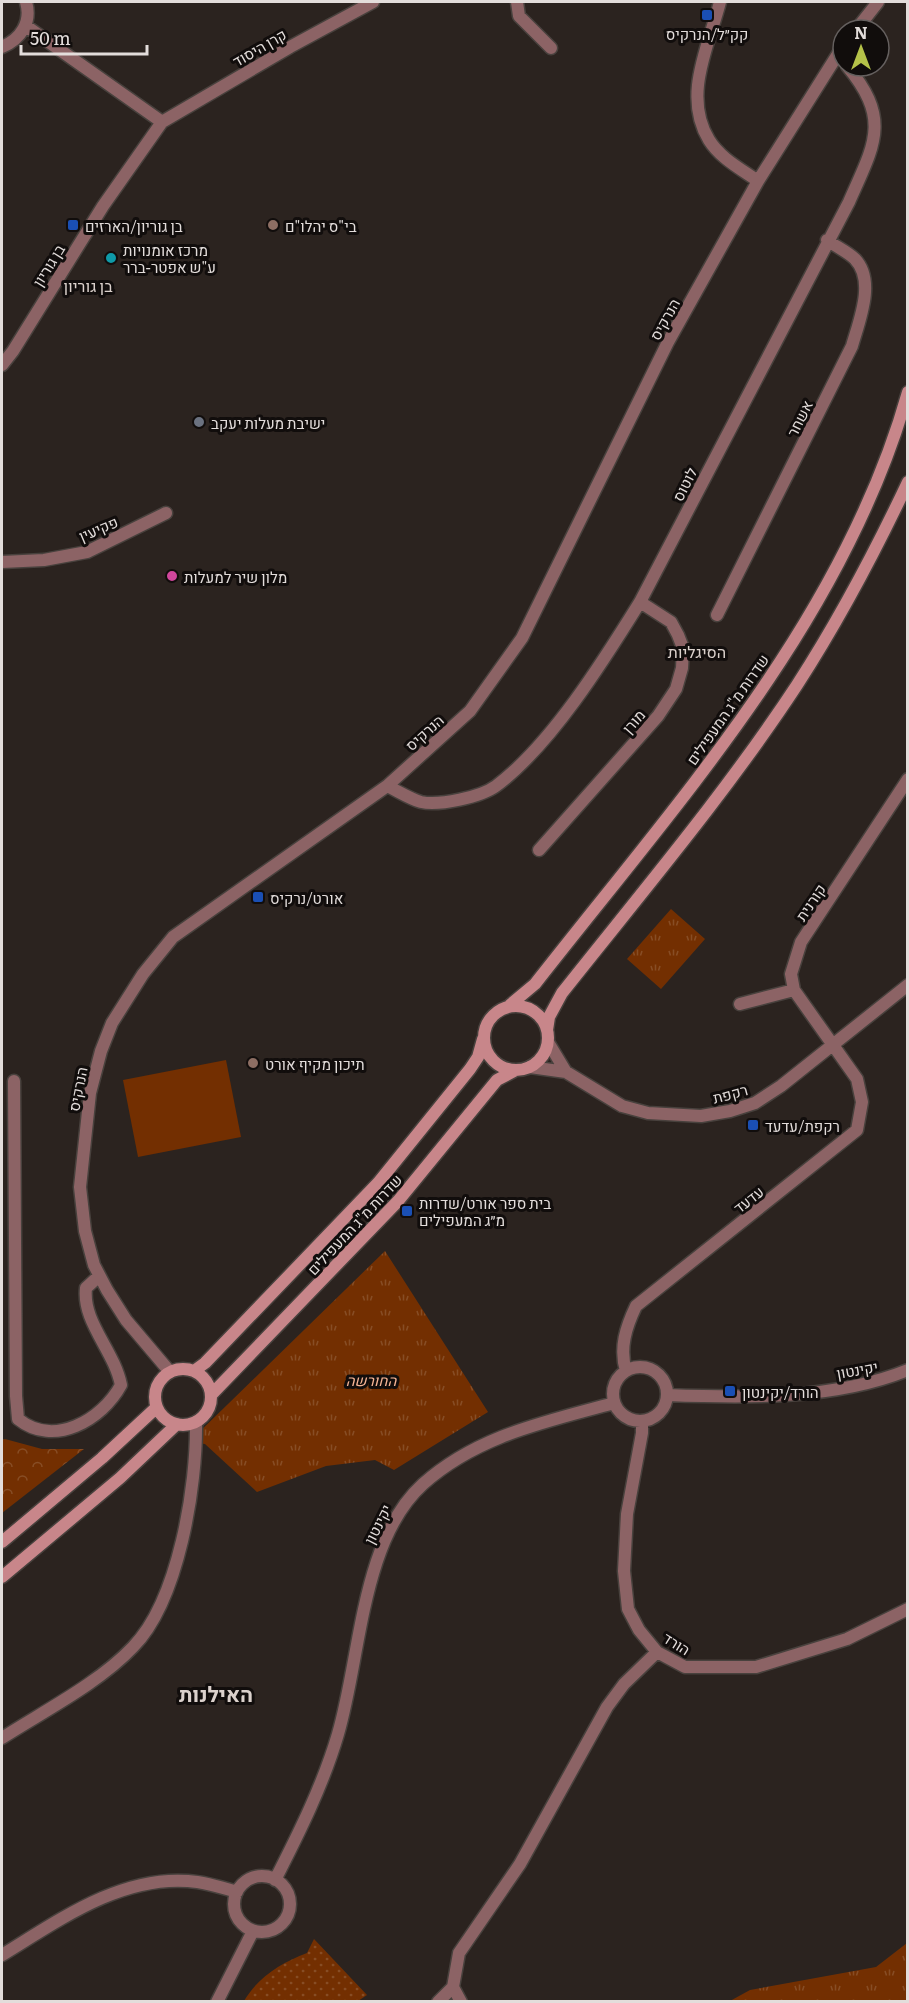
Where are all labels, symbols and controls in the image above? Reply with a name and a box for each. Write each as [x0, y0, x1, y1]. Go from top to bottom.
marker: קק״ל/הנרקיס [700, 8, 714, 22]
scale bar [21, 18, 147, 56]
north arrow [831, 18, 891, 78]
text: N [854, 20, 868, 44]
street label: קרן היסוד [228, 22, 290, 72]
place label: קק״ל/הנרקיס [666, 22, 748, 45]
text: 50 m [30, 24, 71, 51]
place label: בן גוריון/הארזים [85, 214, 183, 237]
place label: בי"ס יהלו"ם [285, 214, 357, 237]
marker: בן גוריון/הארזים [66, 218, 80, 232]
marker: בי"ס יהלו"ם [266, 218, 280, 232]
place label: מרכז אומנויות ע"ש אפטר-ברר [123, 238, 216, 278]
street label: בן גוריון [26, 239, 70, 291]
marker: מרכז אומנויות ע"ש אפטר-ברר [104, 251, 118, 265]
district label: בן גוריון [63, 273, 113, 297]
street label: הנרקיס [643, 294, 685, 344]
street label: אשחר [780, 396, 818, 440]
place label: ישיבת מעלות יעקב [211, 411, 325, 434]
marker: ישיבת מעלות יעקב [192, 415, 206, 429]
street label: לוטוס [666, 463, 702, 505]
street label: פקיעין [75, 509, 121, 547]
place label: מלון שיר למעלות [184, 565, 287, 588]
marker: מלון שיר למעלות [165, 569, 179, 583]
district label: הסיגליות [668, 639, 726, 663]
street label: שדרות מ"ג המעפילים [680, 649, 774, 769]
street label: מורן [616, 704, 650, 738]
street label: הנרקיס [400, 708, 448, 756]
street label: קורנית [789, 879, 831, 925]
place label: אורט/נרקיס [270, 886, 343, 909]
marker: אורט/נרקיס [251, 890, 265, 904]
place label: תיכון מקיף אורט [265, 1052, 365, 1075]
marker: תיכון מקיף אורט [246, 1056, 260, 1070]
street label: הנרקיס [61, 1065, 93, 1113]
street label: רקפת [710, 1077, 750, 1109]
place label: רקפת/עדעד [765, 1114, 840, 1137]
marker: רקפת/עדעד [746, 1118, 760, 1132]
street label: שדרות מ"ג המעפילים [301, 1168, 407, 1280]
street label: עדעד [728, 1180, 768, 1218]
place label: בית ספר אורט/שדרות מ״ג המעפילים [419, 1191, 551, 1231]
marker: בית ספר אורט/שדרות מ״ג המעפילים [400, 1204, 414, 1218]
street label: יקינטון [834, 1354, 880, 1384]
park label: החורשה [346, 1368, 397, 1391]
place label: הורד/יקינטון [742, 1380, 819, 1403]
marker: הורד/יקינטון [723, 1384, 737, 1398]
street label: יקינטון [357, 1500, 397, 1548]
street label: הורד [659, 1626, 695, 1660]
district label: האילנות [179, 1677, 253, 1708]

